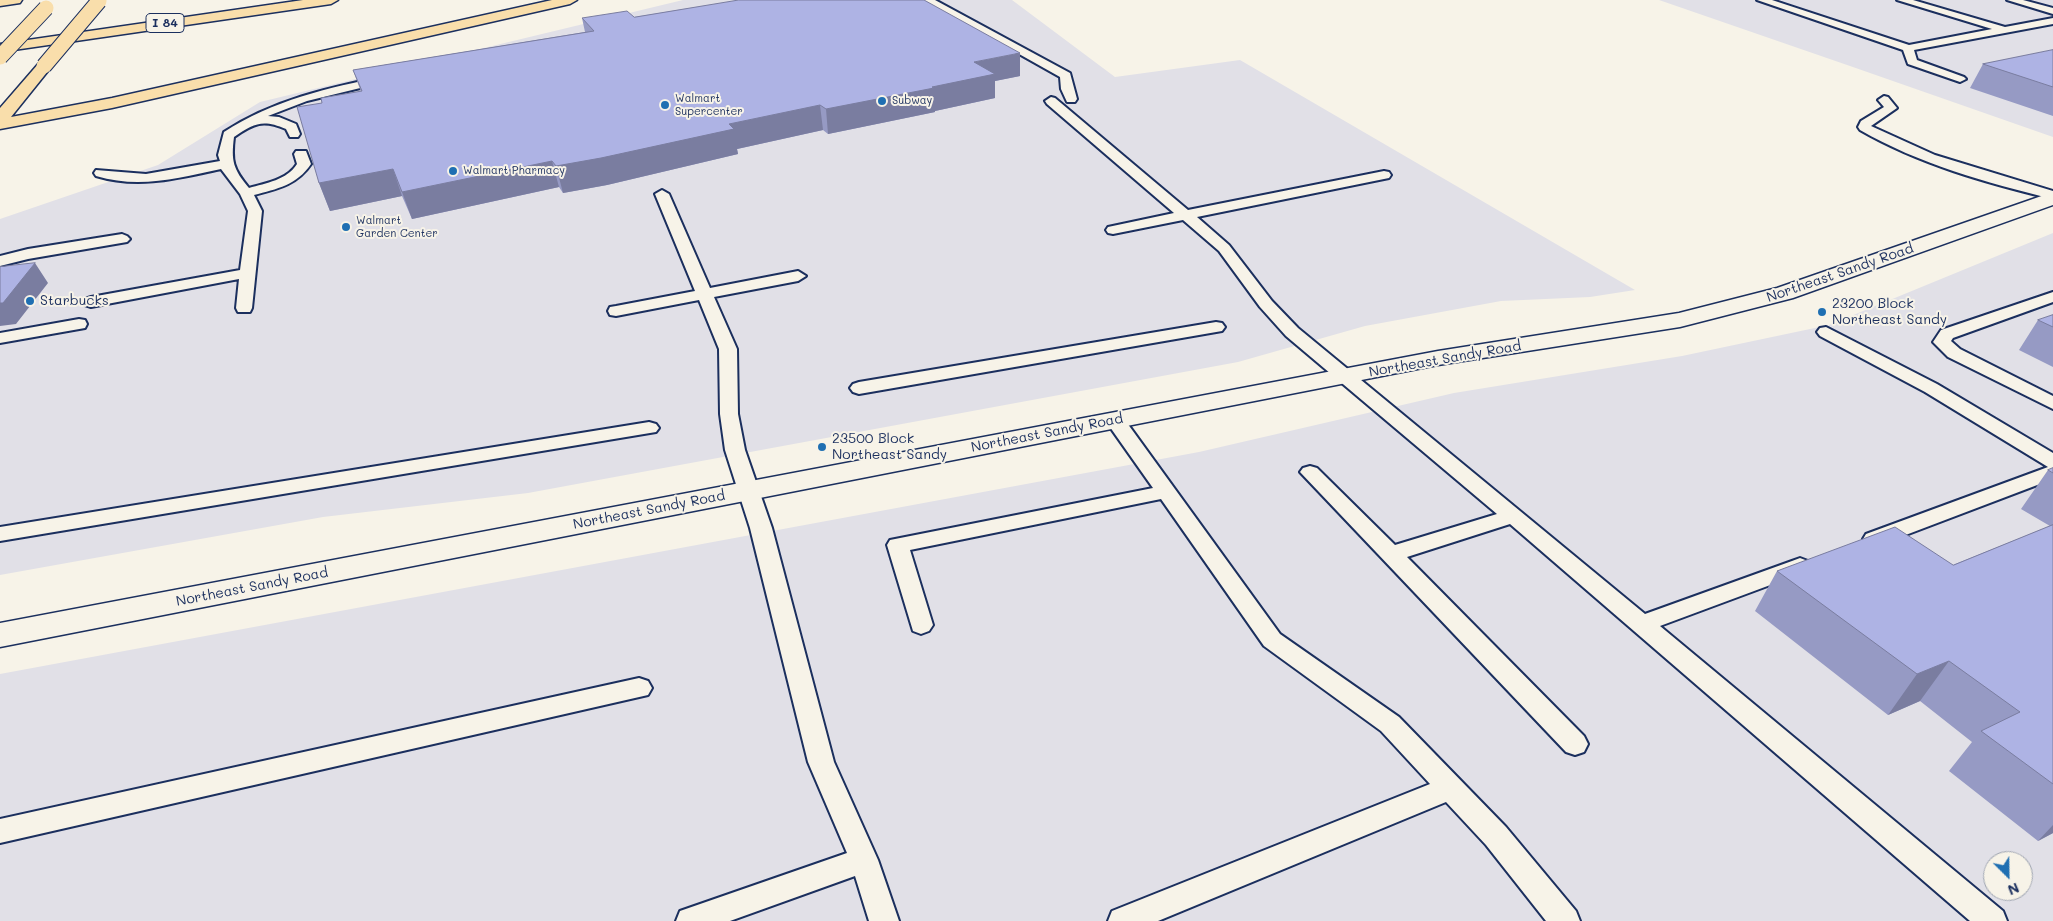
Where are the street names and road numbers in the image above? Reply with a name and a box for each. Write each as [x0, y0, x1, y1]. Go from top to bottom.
road number: I 84 [146, 13, 184, 32]
street label: Northeast Sandy Road [1764, 240, 1916, 306]
street label: Northeast Sandy Road [1367, 337, 1523, 381]
street label: Northeast Sandy Road [970, 410, 1124, 456]
street label: Northeast Sandy Road [572, 487, 726, 533]
street label: Northeast Sandy Road [175, 564, 329, 610]

